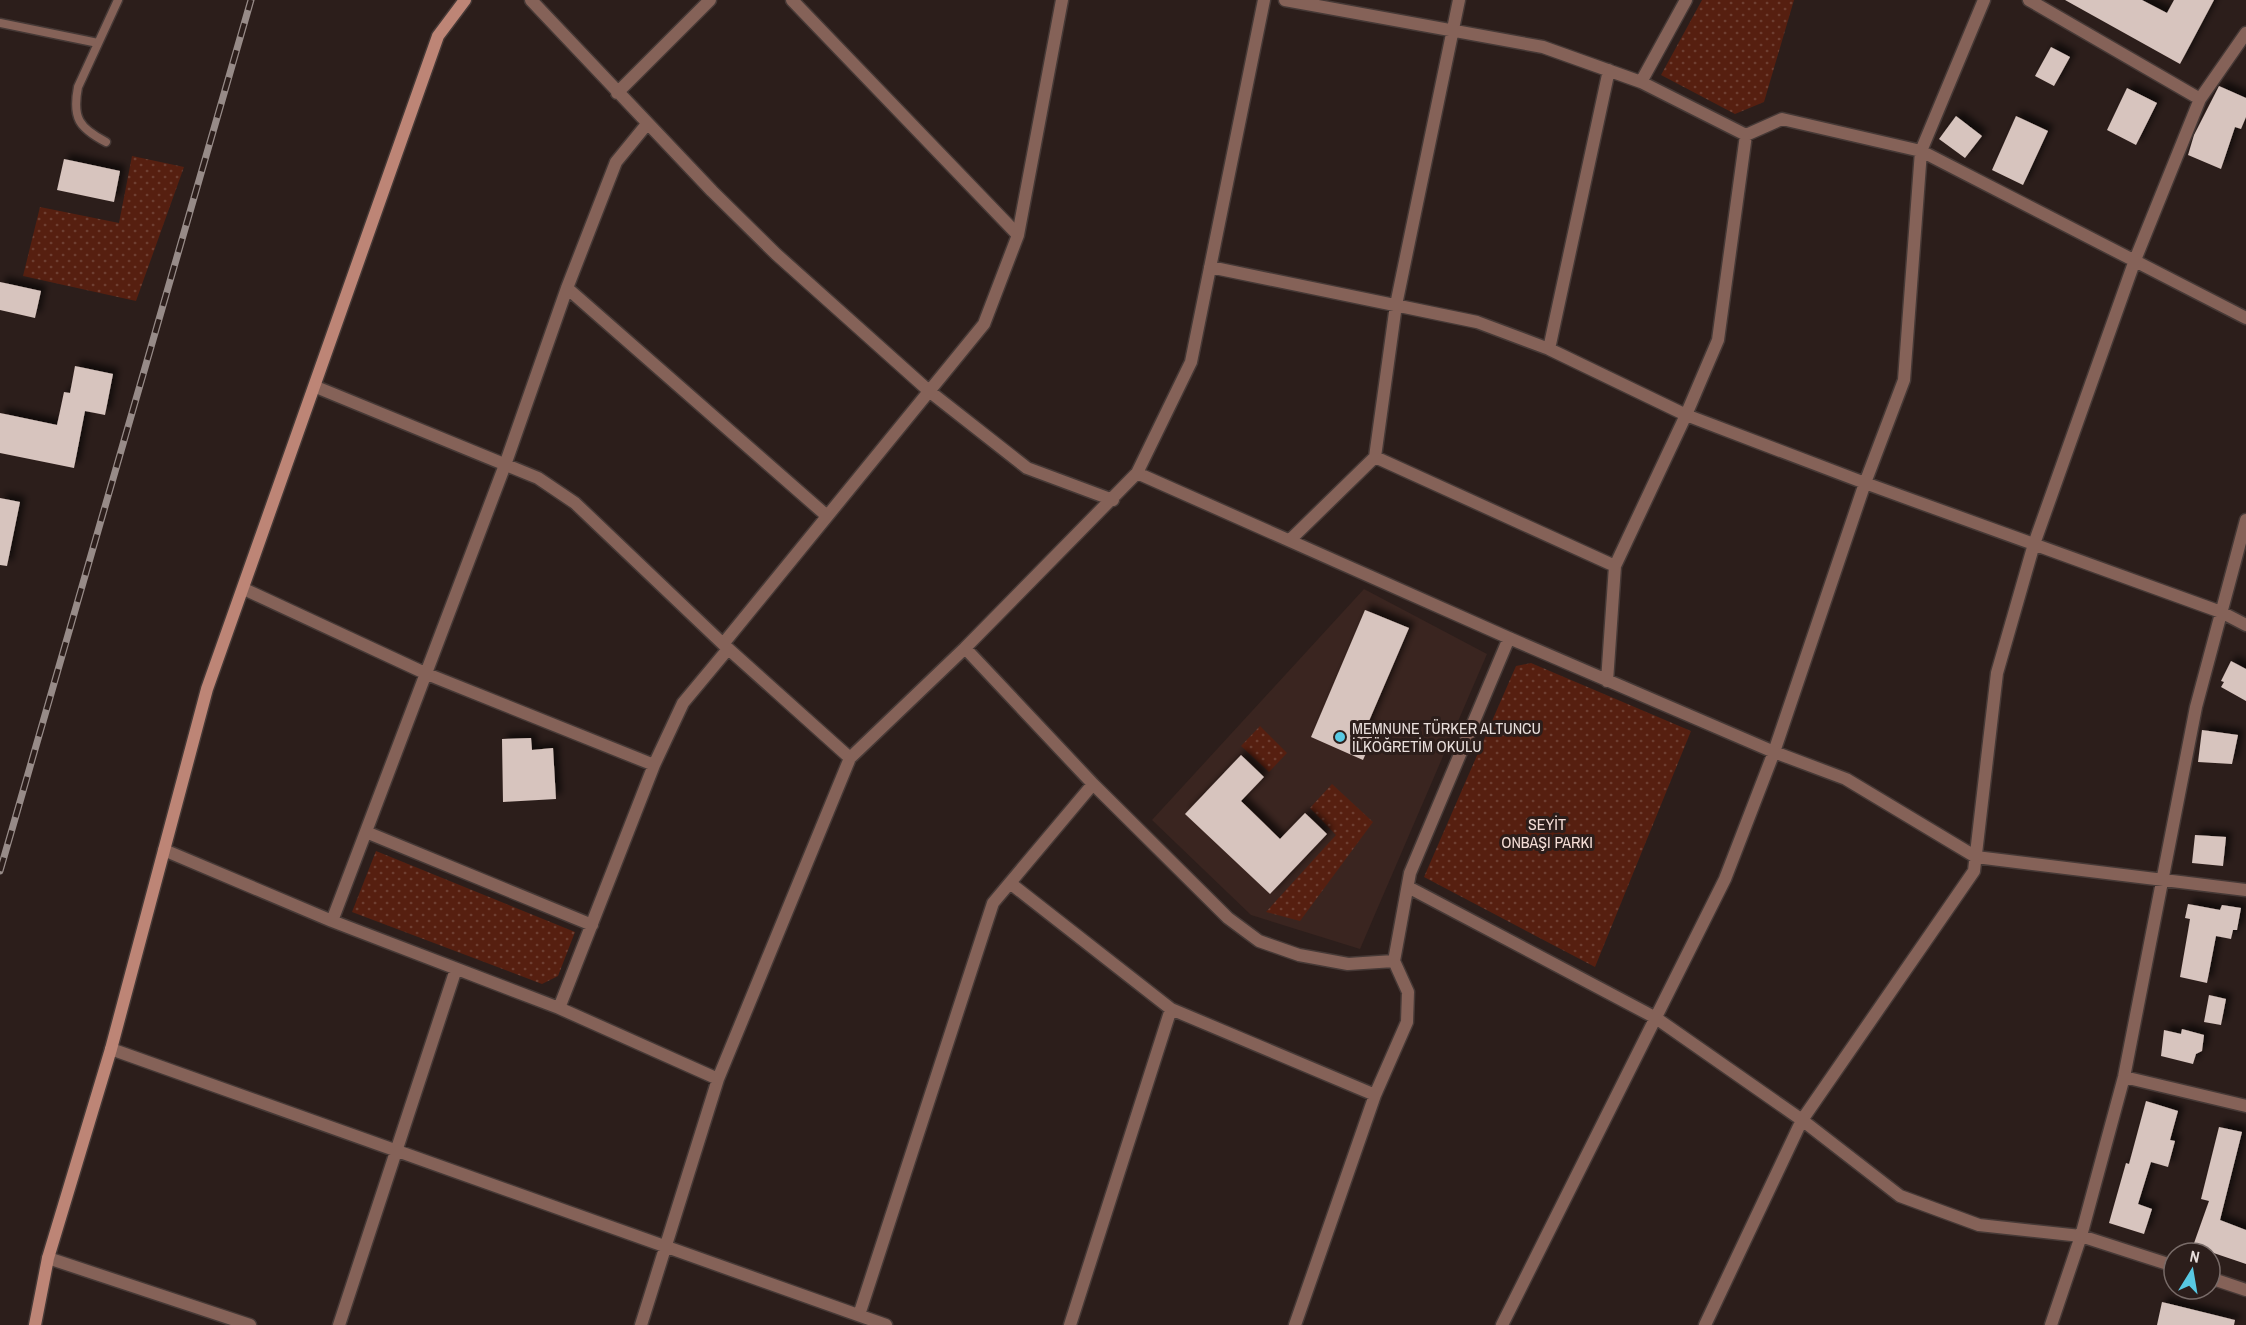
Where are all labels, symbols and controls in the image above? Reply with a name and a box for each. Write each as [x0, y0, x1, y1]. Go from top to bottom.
place label: MEMNUNE TÜRKER ALTUNCU İLKÖĞRETİM OKULU [1352, 717, 1541, 757]
marker: MEMNUNE TÜRKER ALTUNCU İLKÖĞRETİM OKULU [1333, 730, 1347, 744]
park label: SEYİT ONBAŞI PARKI [1501, 813, 1593, 853]
north arrow [2162, 1241, 2222, 1301]
text: N [2188, 1245, 2202, 1268]

